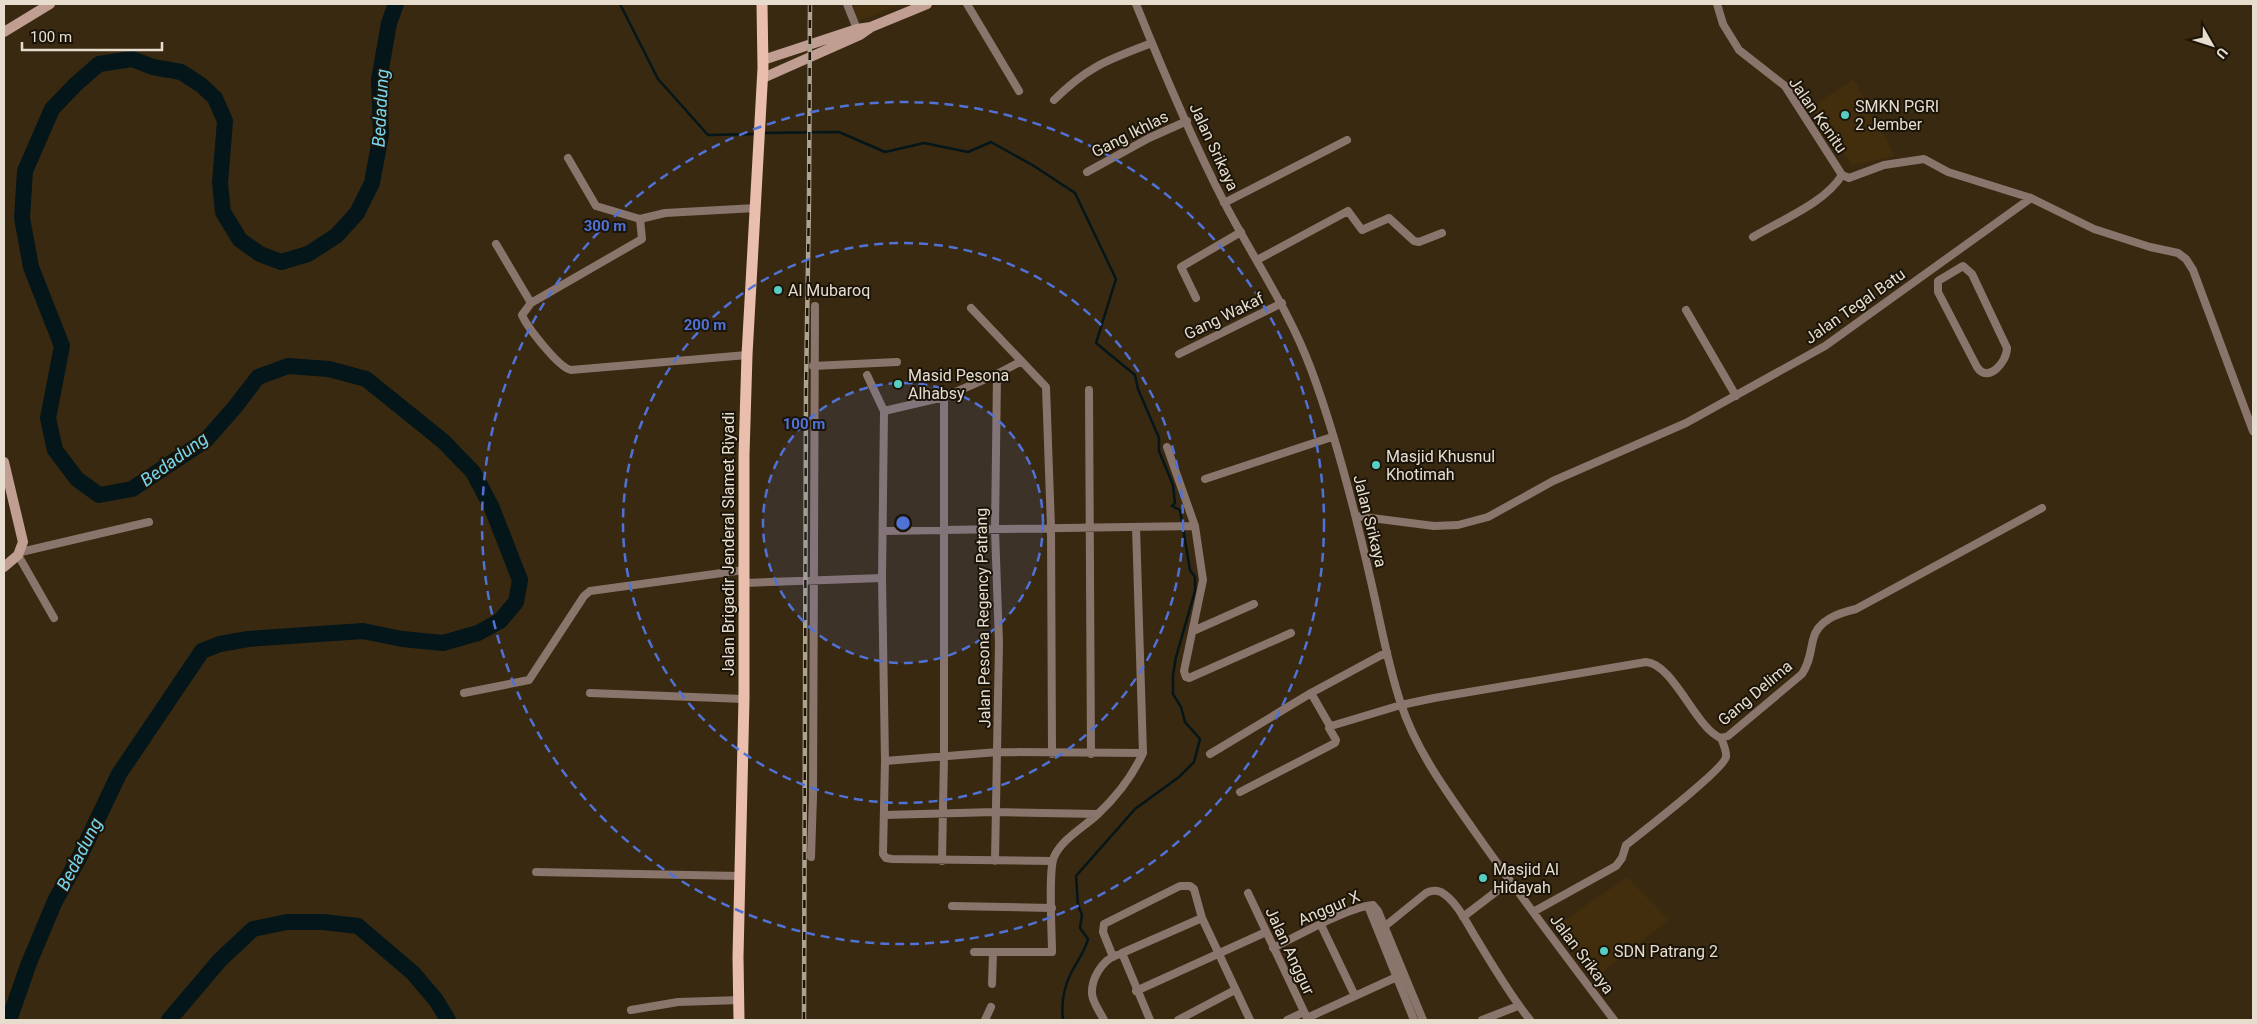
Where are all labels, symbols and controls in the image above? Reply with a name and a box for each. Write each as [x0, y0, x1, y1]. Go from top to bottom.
scale bar [22, 20, 162, 52]
north arrow [2187, 20, 2237, 70]
text: 100 m [30, 28, 72, 46]
text: U [2213, 45, 2231, 62]
water label: Bedadung [367, 68, 393, 148]
street label: Jalan Kenitu [1785, 73, 1851, 157]
place label: SMKN PGRI 2 Jember [1855, 97, 1939, 134]
street label: Jalan Srikaya [1185, 100, 1243, 194]
street label: Gang Ikhlas [1088, 107, 1172, 161]
marker: SMKN PGRI 2 Jember [1839, 109, 1851, 121]
text: 300 m [584, 217, 626, 235]
street label: Jalan Tegal Batu [1801, 264, 1909, 348]
place label: Al Mubaroq [788, 281, 870, 300]
marker: Al Mubaroq [772, 284, 784, 296]
street label: Gang Wakaf [1181, 288, 1267, 343]
text: 200 m [684, 316, 726, 334]
place label: Masid Pesona Alhabsy [908, 366, 1009, 403]
marker: Masid Pesona Alhabsy [892, 378, 904, 390]
street label: Jalan Brigadir Jenderal Slamet Riyadi [719, 412, 738, 676]
text: 100 m [783, 415, 825, 433]
water label: Bedadung [136, 427, 212, 491]
place label: Masjid Khusnul Khotimah [1386, 447, 1495, 484]
marker: Masjid Khusnul Khotimah [1370, 459, 1382, 471]
street label: Jalan Srikaya [1349, 473, 1391, 569]
street label: Jalan Pesona Regency Patrang [972, 508, 994, 728]
centre of rings [894, 514, 912, 532]
street label: Gang Delima [1714, 657, 1796, 729]
water label: Bedadung [52, 814, 106, 894]
place label: Masjid Al Hidayah [1493, 860, 1559, 897]
marker: Masjid Al Hidayah [1477, 872, 1489, 884]
street label: Anggur X [1295, 886, 1363, 930]
street label: Jalan Anggur [1261, 904, 1319, 998]
street label: Jalan Srikaya [1546, 911, 1618, 997]
place label: SDN Patrang 2 [1614, 942, 1718, 961]
marker: SDN Patrang 2 [1598, 945, 1610, 957]

